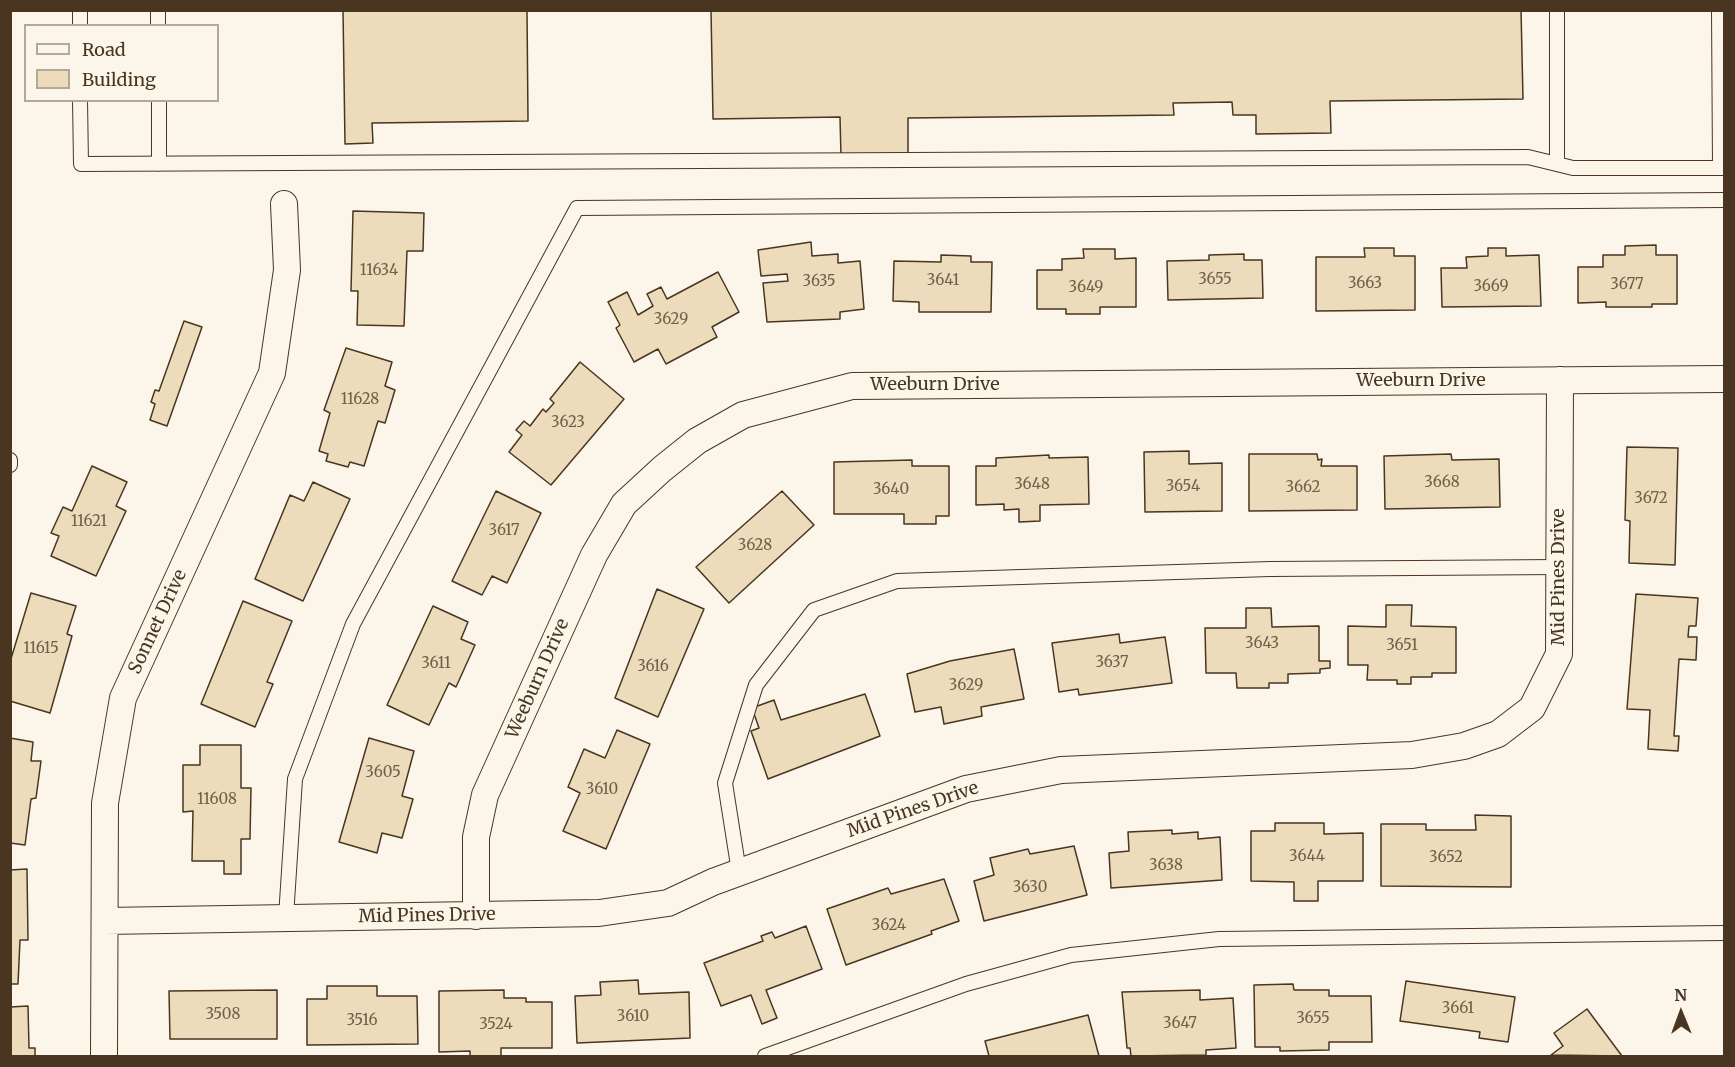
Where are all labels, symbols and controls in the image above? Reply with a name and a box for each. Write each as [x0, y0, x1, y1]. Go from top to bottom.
legend [24, 24, 219, 102]
text: Road [82, 38, 126, 61]
text: Building [82, 68, 156, 91]
house number: 11634 [360, 262, 398, 280]
house number: 3655 [1198, 271, 1232, 289]
house number: 3641 [927, 272, 959, 290]
house number: 3635 [802, 273, 836, 291]
house number: 3663 [1348, 275, 1382, 293]
house number: 3677 [1610, 276, 1644, 294]
house number: 3669 [1473, 278, 1509, 296]
house number: 3649 [1069, 279, 1103, 297]
house number: 3629 [654, 311, 688, 329]
street label: Weeburn Drive [1356, 370, 1486, 392]
street label: Weeburn Drive [870, 374, 1000, 396]
house number: 11628 [341, 391, 379, 409]
house number: 3623 [551, 414, 585, 432]
house number: 3668 [1424, 474, 1460, 492]
house number: 3648 [1014, 476, 1050, 494]
house number: 3654 [1166, 478, 1200, 496]
house number: 3662 [1286, 479, 1320, 497]
house number: 3640 [873, 481, 909, 499]
house number: 3672 [1634, 490, 1668, 508]
street label: Mid Pines Drive [1548, 508, 1570, 646]
house number: 11621 [71, 513, 107, 531]
house number: 3617 [489, 522, 519, 540]
house number: 3628 [738, 537, 772, 555]
street label: Sonnet Drive [124, 566, 192, 678]
street label: Weeburn Drive [502, 616, 574, 742]
house number: 3643 [1245, 635, 1279, 653]
house number: 3651 [1386, 637, 1418, 655]
house number: 11615 [23, 640, 59, 658]
house number: 3637 [1095, 654, 1129, 672]
house number: 3611 [421, 655, 451, 673]
house number: 3616 [637, 658, 669, 676]
house number: 3629 [949, 677, 983, 695]
house number: 3605 [365, 764, 401, 782]
street label: Mid Pines Drive [845, 777, 981, 843]
house number: 3610 [586, 781, 618, 799]
house number: 11608 [197, 791, 237, 809]
house number: 3644 [1289, 848, 1325, 866]
house number: 3652 [1429, 849, 1463, 867]
house number: 3638 [1149, 857, 1183, 875]
house number: 3630 [1013, 879, 1047, 897]
street label: Mid Pines Drive [358, 904, 496, 928]
house number: 3624 [872, 917, 906, 935]
north arrow [1651, 983, 1711, 1043]
text: N [1674, 985, 1687, 1005]
house number: 3661 [1442, 1000, 1474, 1018]
house number: 3508 [206, 1006, 240, 1024]
house number: 3610 [617, 1008, 649, 1026]
house number: 3655 [1296, 1010, 1330, 1028]
house number: 3516 [347, 1012, 377, 1030]
house number: 3647 [1163, 1015, 1197, 1033]
house number: 3524 [479, 1016, 513, 1034]

